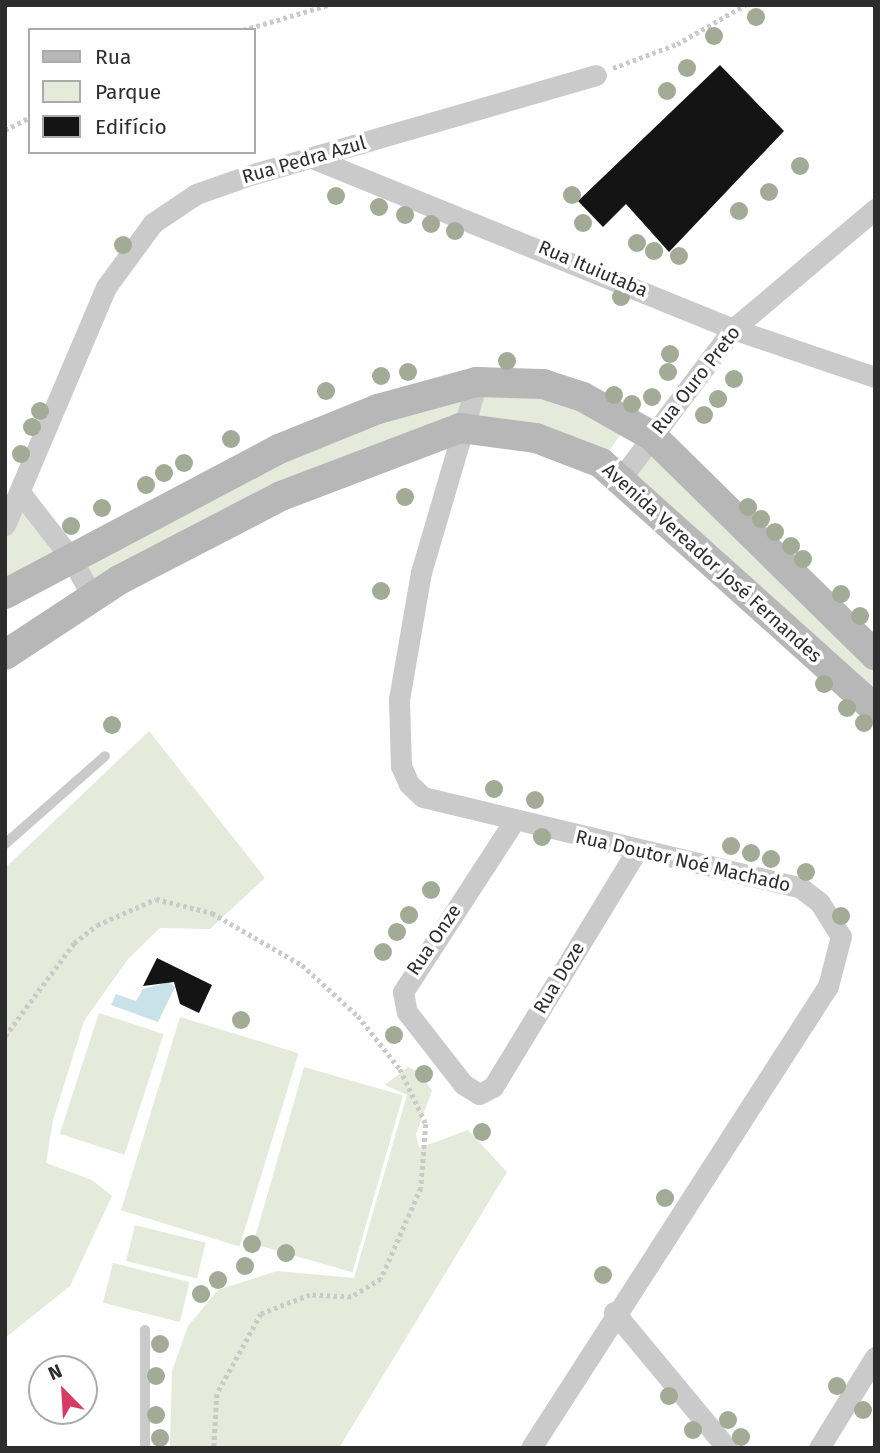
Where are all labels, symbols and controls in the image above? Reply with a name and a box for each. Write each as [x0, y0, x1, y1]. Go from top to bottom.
legend [28, 28, 256, 154]
text: Rua [95, 44, 131, 70]
text: Parque [95, 79, 161, 105]
text: Edifício [95, 114, 167, 140]
street label: Rua Pedra Azul [239, 131, 369, 189]
street label: Rua Ituiutaba [535, 236, 651, 302]
street label: Rua Ouro Preto [647, 322, 745, 438]
street label: Avenida Vereador José Fernandes [598, 459, 826, 667]
street label: Rua Doutor Noé Machado [573, 825, 793, 897]
street label: Rua Onze [402, 900, 466, 980]
street label: Rua Doze [529, 938, 589, 1018]
north arrow [28, 1355, 98, 1425]
text: N [45, 1359, 65, 1385]

